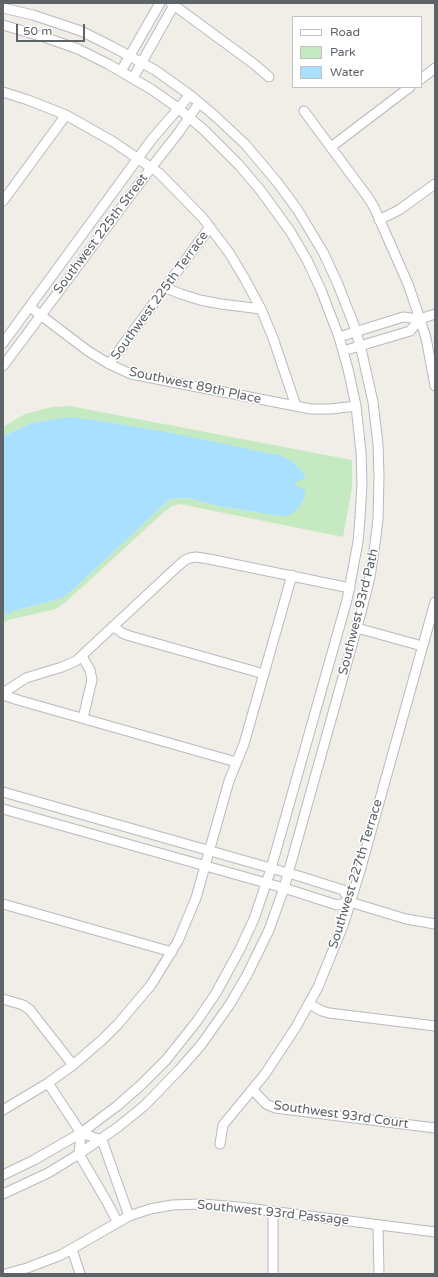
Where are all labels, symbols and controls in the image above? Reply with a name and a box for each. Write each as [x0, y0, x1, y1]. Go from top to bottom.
scale bar [18, 16, 87, 42]
legend [292, 16, 422, 88]
text: 50 m [23, 24, 52, 38]
text: Road [330, 25, 360, 39]
text: Park [330, 45, 356, 59]
text: Water [330, 65, 364, 79]
street label: Southwest 225th Street [51, 171, 151, 297]
street label: Southwest 225th Terrace [108, 229, 212, 363]
street label: Southwest 89th Place [127, 364, 263, 408]
street label: Southwest 93rd Path [336, 547, 382, 677]
street label: Southwest 227th Terrace [326, 797, 386, 951]
street label: Southwest 93rd Court [273, 1098, 409, 1132]
street label: Southwest 93rd Passage [196, 1197, 350, 1229]

